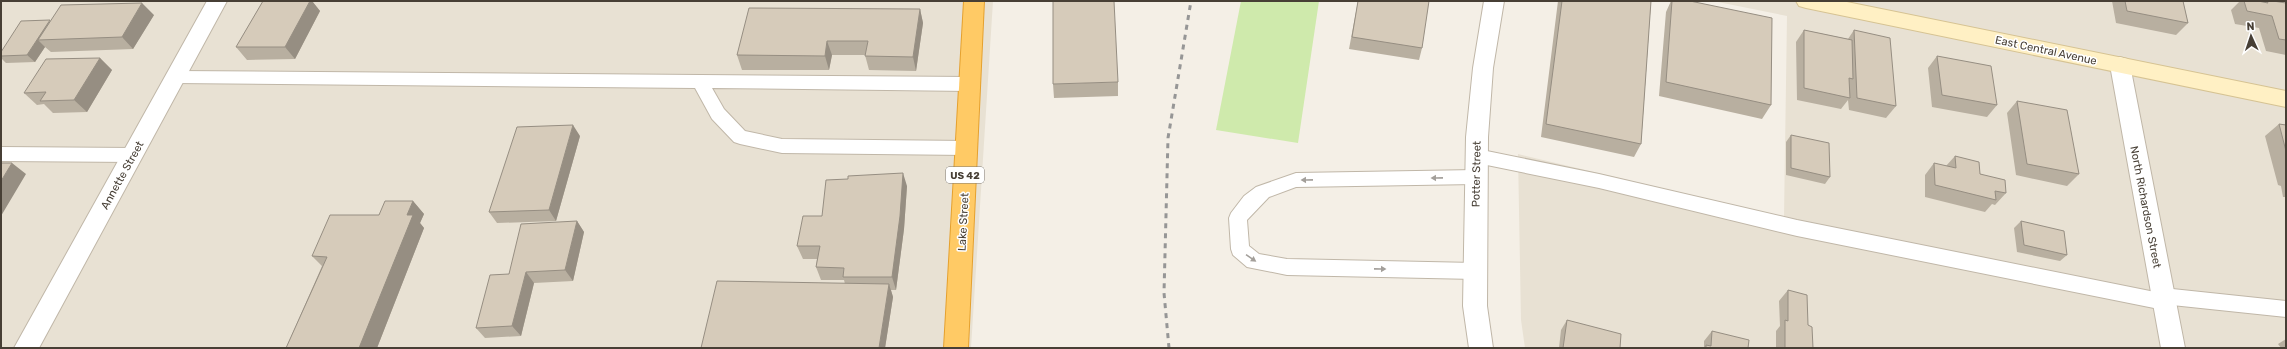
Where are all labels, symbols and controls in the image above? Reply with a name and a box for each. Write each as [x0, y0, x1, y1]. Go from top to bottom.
north arrow [2231, 16, 2271, 56]
text: N [2246, 20, 2255, 33]
street label: East Central Avenue [1994, 33, 2098, 68]
street label: Annette Street [98, 138, 147, 212]
street label: Potter Street [1469, 140, 1484, 207]
street label: North Richardson Street [2127, 145, 2164, 270]
road number: US 42 [946, 167, 984, 183]
one-way arrow [1430, 175, 1443, 181]
one-way arrow [1300, 177, 1313, 183]
street label: Lake Street [955, 192, 972, 251]
one-way arrow [1246, 254, 1257, 262]
one-way arrow [1374, 266, 1387, 272]

